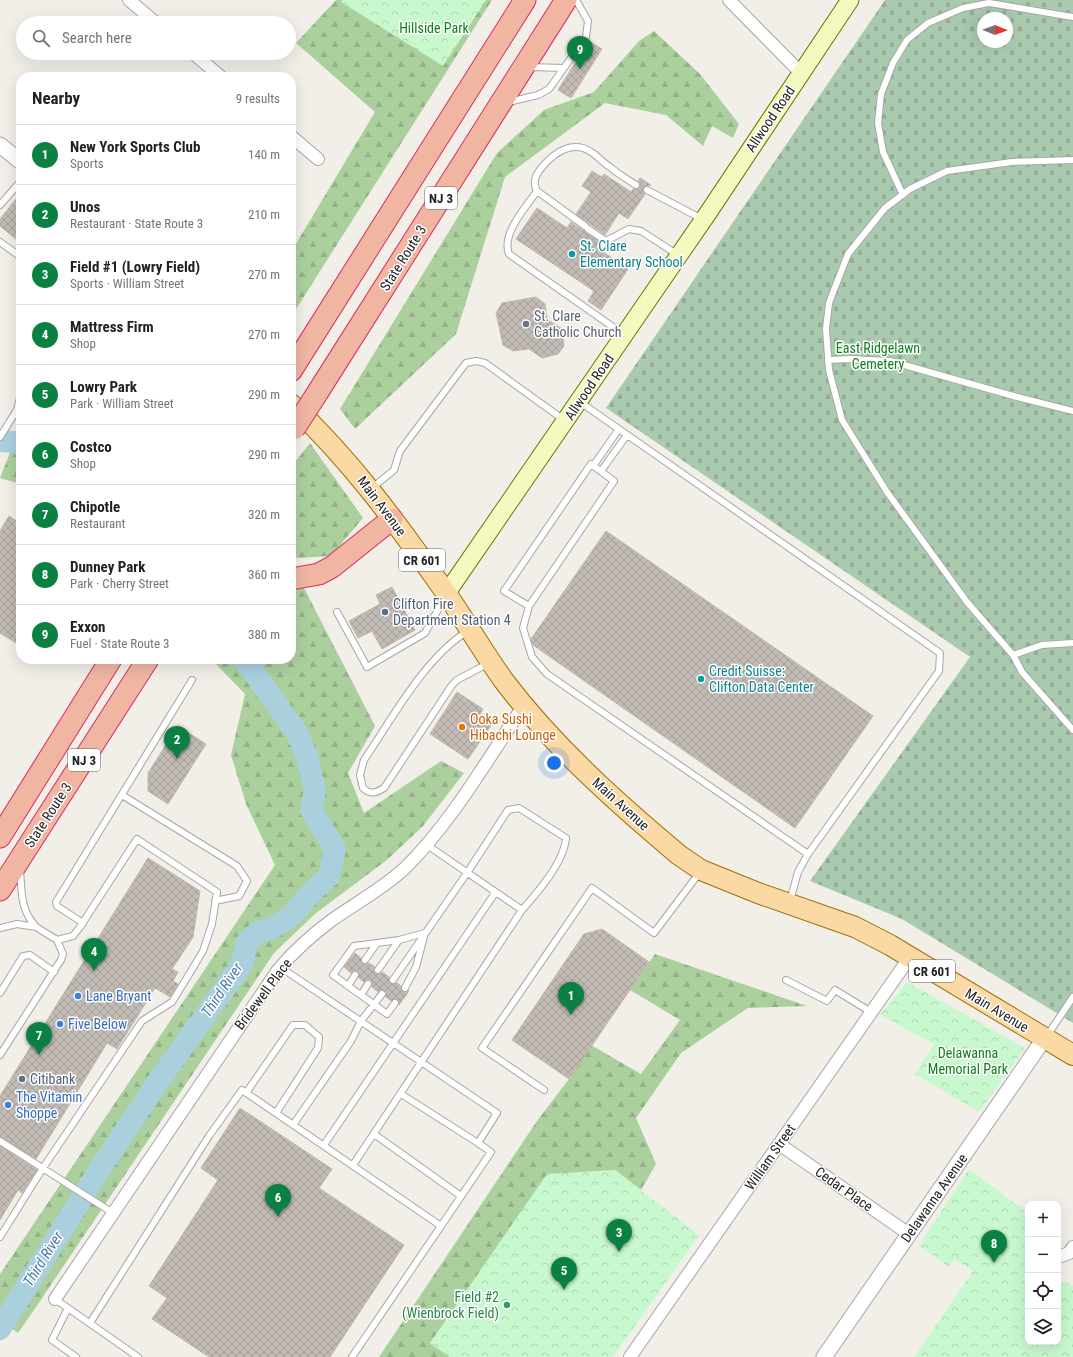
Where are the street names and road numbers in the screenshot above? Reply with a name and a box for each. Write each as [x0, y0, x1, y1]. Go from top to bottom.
street label: Allwood Road [742, 83, 798, 155]
road number: NJ 3 [425, 187, 457, 209]
street label: State Route 3 [377, 222, 429, 294]
street label: Allwood Road [561, 351, 617, 423]
street label: Main Avenue [354, 473, 410, 539]
road number: CR 601 [399, 549, 445, 571]
road number: NJ 3 [68, 749, 100, 771]
street label: Main Avenue [589, 774, 653, 834]
street label: State Route 3 [21, 780, 75, 850]
street label: Bridewell Place [231, 955, 295, 1033]
road number: CR 601 [909, 960, 955, 982]
street label: Main Avenue [963, 985, 1032, 1035]
street label: William Street [741, 1121, 799, 1193]
street label: Delawanna Avenue [898, 1150, 971, 1245]
street label: Cedar Place [812, 1163, 876, 1215]

